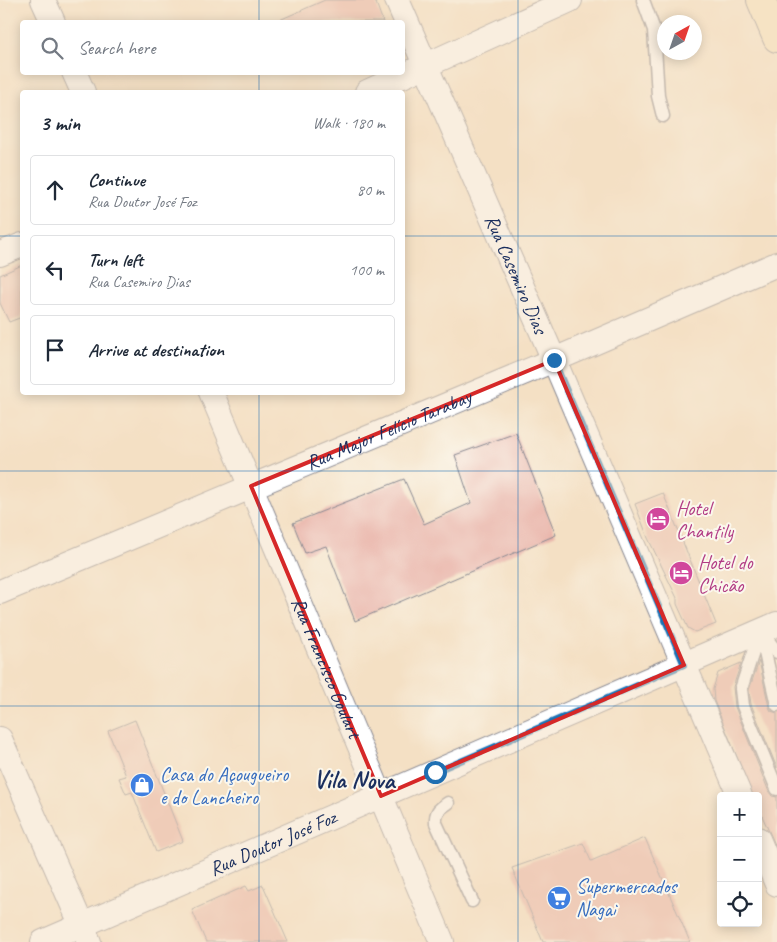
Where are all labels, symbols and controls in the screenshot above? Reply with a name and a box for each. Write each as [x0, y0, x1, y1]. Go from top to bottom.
north arrow [657, 15, 702, 60]
search box [20, 20, 405, 75]
icon: search [38, 34, 66, 62]
text: Search here [78, 36, 155, 60]
text: 3 min [40, 110, 80, 136]
text: Walk · 180 m [313, 113, 385, 133]
text: Continue [88, 168, 145, 192]
icon: ahead [41, 176, 69, 204]
text: 80 m [357, 180, 384, 200]
text: Rua Doutor José Foz [88, 192, 196, 212]
street label: Rua Casemiro Dias [479, 211, 554, 340]
text: Turn left [88, 248, 143, 272]
icon: left [41, 256, 69, 284]
text: 100 m [350, 260, 384, 280]
text: Rua Casemiro Dias [88, 272, 190, 292]
icon: arrive [41, 336, 69, 364]
text: Arrive at destination [88, 338, 224, 362]
route end [543, 349, 566, 372]
street label: Rua Major Felício Tarabay [302, 383, 477, 475]
place label: Hotel Chantily [676, 496, 734, 544]
hotel icon: Hotel Chantily [645, 506, 671, 532]
place label: Hotel do Chicão [698, 550, 754, 598]
hotel icon: Hotel do Chicão [668, 560, 694, 586]
street label: Rua Francisco Goulart [286, 594, 368, 744]
route start [424, 761, 447, 784]
place label: Casa do Açougueiro e do Lancheiro [160, 762, 289, 810]
district label: Vila Nova [314, 764, 396, 796]
shop icon: Casa do Açougueiro e do Lancheiro [129, 772, 155, 798]
map controls [717, 792, 762, 927]
button: + [717, 792, 762, 837]
street label: Rua Doutor José Foz [205, 804, 342, 881]
button: − [717, 837, 762, 882]
place label: Supermercados Nagai [576, 874, 679, 922]
button: locate [717, 882, 762, 927]
supermarket icon: Supermercados Nagai [546, 885, 572, 911]

